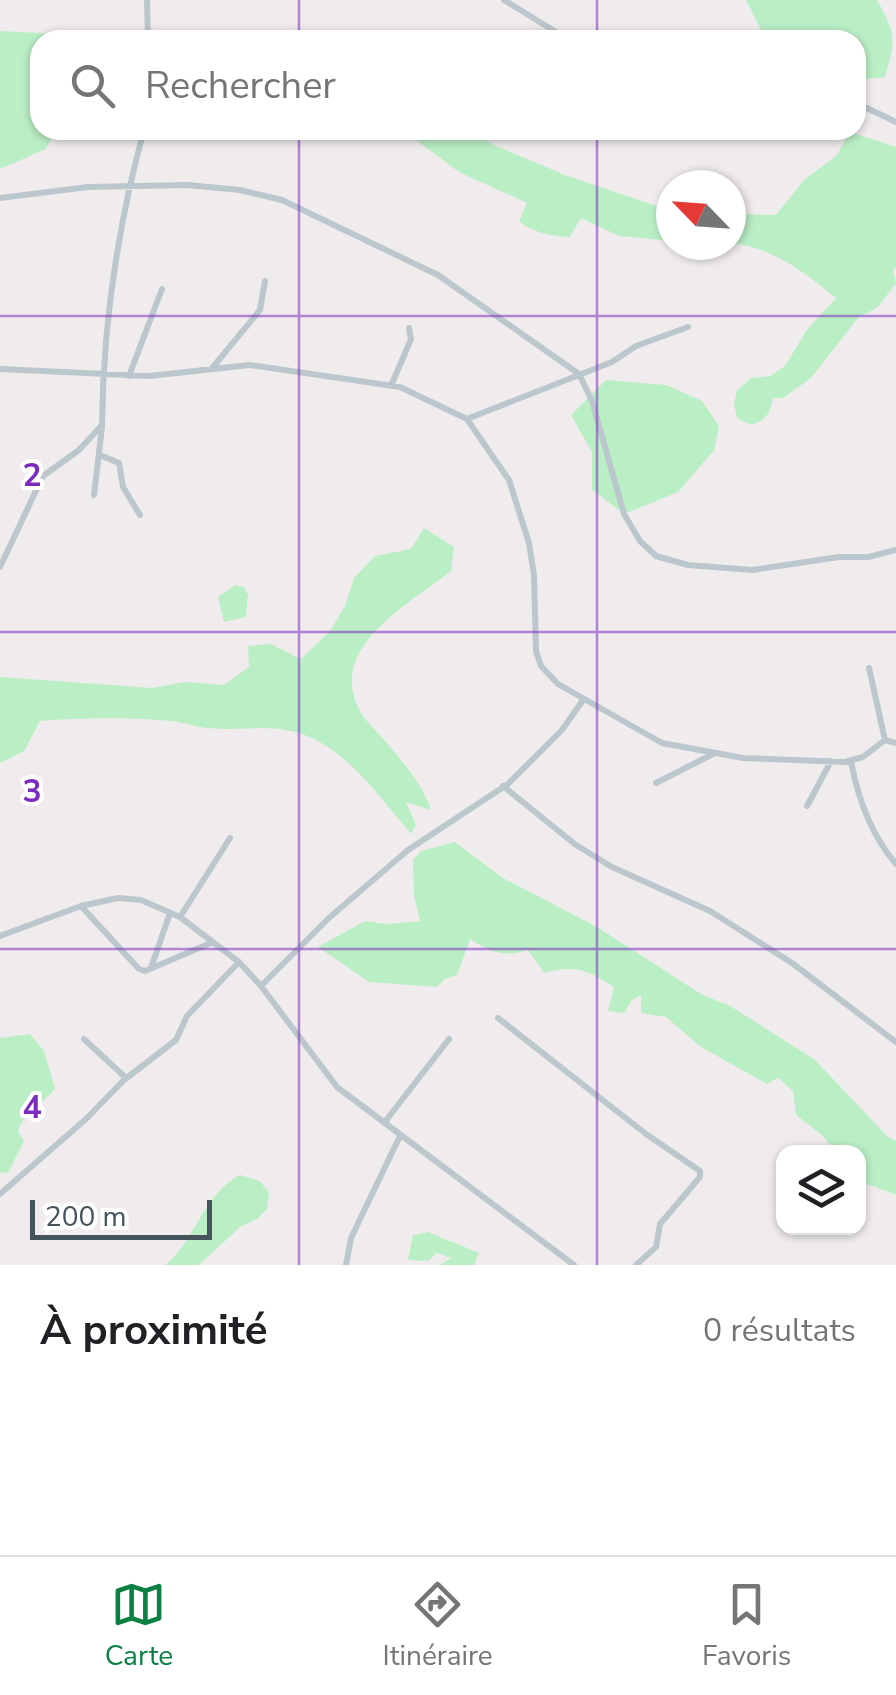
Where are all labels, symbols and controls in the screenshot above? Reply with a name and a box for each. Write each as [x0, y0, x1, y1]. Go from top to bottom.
search box [30, 30, 866, 140]
icon: search [65, 58, 120, 113]
text: Rechercher [145, 60, 336, 111]
north arrow [656, 170, 746, 260]
text: 2 [22, 454, 42, 497]
text: 3 [22, 770, 42, 813]
text: 4 [22, 1086, 42, 1129]
map controls [776, 1145, 866, 1235]
button: layers [776, 1145, 866, 1235]
scale bar [30, 1195, 212, 1240]
text: 200 m [45, 1198, 127, 1236]
text: À proximité [40, 1302, 267, 1359]
text: 0 résultats [703, 1309, 856, 1352]
tab: Carte [105, 1577, 173, 1675]
tab: Itinéraire [383, 1577, 493, 1675]
tab: Favoris [702, 1577, 791, 1675]

